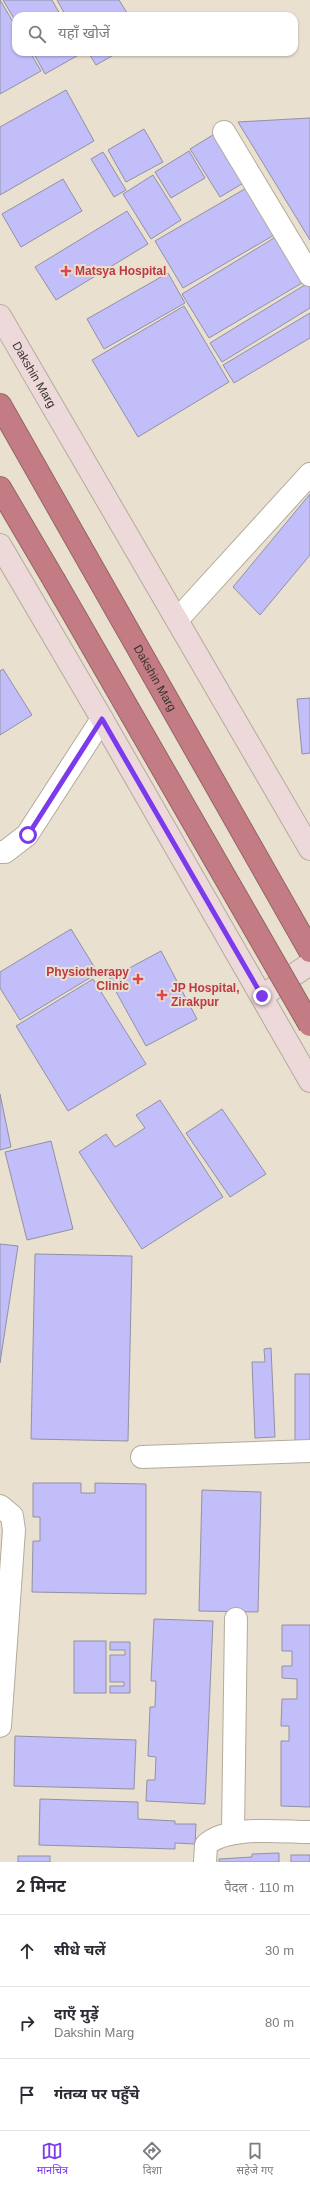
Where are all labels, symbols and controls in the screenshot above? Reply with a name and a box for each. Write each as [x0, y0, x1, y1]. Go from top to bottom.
search box [12, 12, 298, 56]
icon: search [26, 23, 48, 45]
text: यहाँ खोजें [58, 24, 110, 41]
place label: Matsya Hospital [75, 264, 166, 278]
marker: Matsya Hospital [60, 265, 72, 277]
street label: Dakshin Marg [10, 339, 59, 410]
street label: Dakshin Marg [131, 642, 179, 714]
route start [19, 826, 37, 844]
place label: Physiotherapy Clinic [46, 965, 129, 993]
marker: Physiotherapy Clinic [132, 973, 144, 985]
place label: JP Hospital, Zirakpur [171, 981, 239, 1009]
route end [253, 987, 271, 1005]
marker: JP Hospital, Zirakpur [156, 989, 168, 1001]
text: 2 मिनट [16, 1877, 66, 1896]
text: पैदल · 110 m [224, 1880, 294, 1895]
icon: ahead [16, 1940, 38, 1962]
text: सीधे चलें [54, 1941, 105, 1958]
text: 30 m [265, 1943, 294, 1958]
text: दाएँ मुड़ें [54, 2005, 98, 2022]
icon: right [16, 2012, 38, 2034]
text: 80 m [265, 2015, 294, 2030]
text: Dakshin Marg [54, 2025, 134, 2040]
icon: arrive [16, 2084, 38, 2106]
text: गंतव्य पर पहुँचे [54, 2085, 139, 2102]
tab: मानचित्र [37, 2140, 68, 2178]
tab: दिशा [141, 2140, 163, 2178]
tab: सहेजे गए [237, 2140, 273, 2178]

